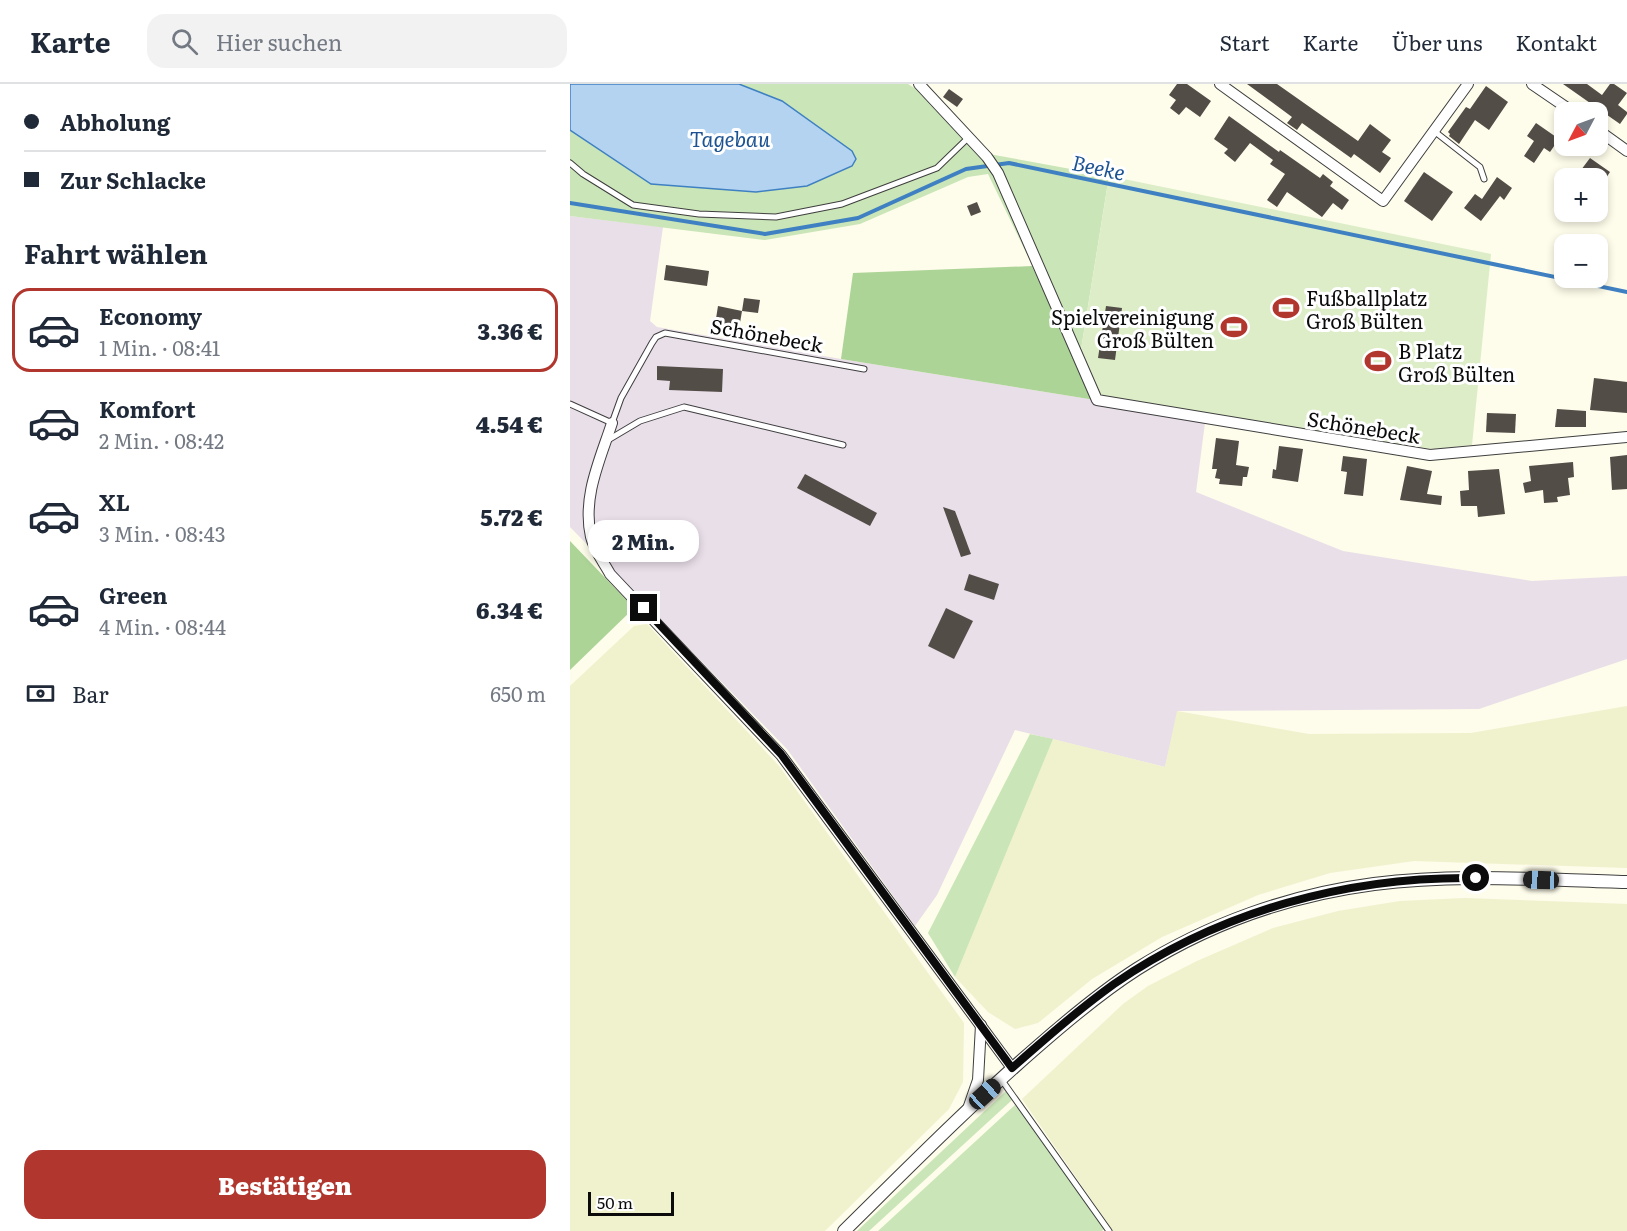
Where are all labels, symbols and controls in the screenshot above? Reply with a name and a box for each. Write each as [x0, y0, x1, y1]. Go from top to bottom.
search box [147, 14, 567, 68]
text: Karte [30, 20, 111, 62]
icon: search [168, 25, 201, 58]
text: Hier suchen [216, 25, 342, 58]
text: Start [1219, 26, 1270, 57]
text: Karte [1303, 26, 1358, 57]
text: Über uns [1391, 26, 1482, 57]
text: Kontakt [1515, 26, 1597, 57]
north arrow [1554, 102, 1608, 156]
map controls [1554, 102, 1608, 288]
text: Abholung [60, 105, 170, 138]
water label: Tagebau [690, 122, 771, 153]
water label: Beeke [1070, 145, 1128, 187]
text: Zur Schlacke [60, 163, 206, 196]
button: + [1554, 168, 1608, 222]
text: Fahrt wählen [24, 232, 208, 272]
button: − [1554, 234, 1608, 288]
place label: Fußballplatz Groß Bülten [1306, 282, 1427, 335]
sports icon: Fußballplatz Groß Bülten [1271, 293, 1301, 323]
text: Economy [99, 299, 202, 332]
place label: Spielvereinigung Groß Bülten [1051, 301, 1215, 354]
icon: car [27, 303, 81, 357]
street label: Schönebeck [708, 309, 826, 359]
sports icon: Spielvereinigung Groß Bülten [1219, 312, 1249, 342]
text: 3.36 € [478, 314, 543, 347]
text: 1 Min. · 08:41 [99, 332, 220, 362]
place label: B Platz Groß Bülten [1398, 335, 1515, 388]
sports icon: B Platz Groß Bülten [1363, 346, 1393, 376]
text: Komfort [99, 392, 196, 425]
icon: car [27, 396, 81, 450]
street label: Schönebeck [1305, 402, 1423, 450]
text: 4.54 € [476, 407, 543, 440]
text: 2 Min. · 08:42 [99, 425, 224, 455]
text: XL [99, 485, 130, 518]
icon: car [27, 489, 81, 543]
text: 5.72 € [480, 500, 543, 533]
text: 3 Min. · 08:43 [99, 518, 226, 548]
callout: 2 Min. [589, 521, 700, 563]
text: 2 Min. [612, 526, 675, 556]
text: Green [99, 578, 168, 611]
icon: car [27, 582, 81, 636]
text: 6.34 € [476, 593, 543, 626]
route end [630, 594, 657, 621]
text: 4 Min. · 08:44 [99, 611, 226, 641]
icon: cash [24, 677, 57, 710]
text: Bar [72, 677, 109, 710]
text: 650 m [490, 678, 546, 708]
route start [1462, 864, 1489, 891]
car [1523, 870, 1559, 890]
car [966, 1075, 1004, 1113]
button: Bestätigen [24, 1150, 546, 1219]
scale bar [588, 1189, 674, 1216]
text: 50 m [597, 1190, 633, 1214]

